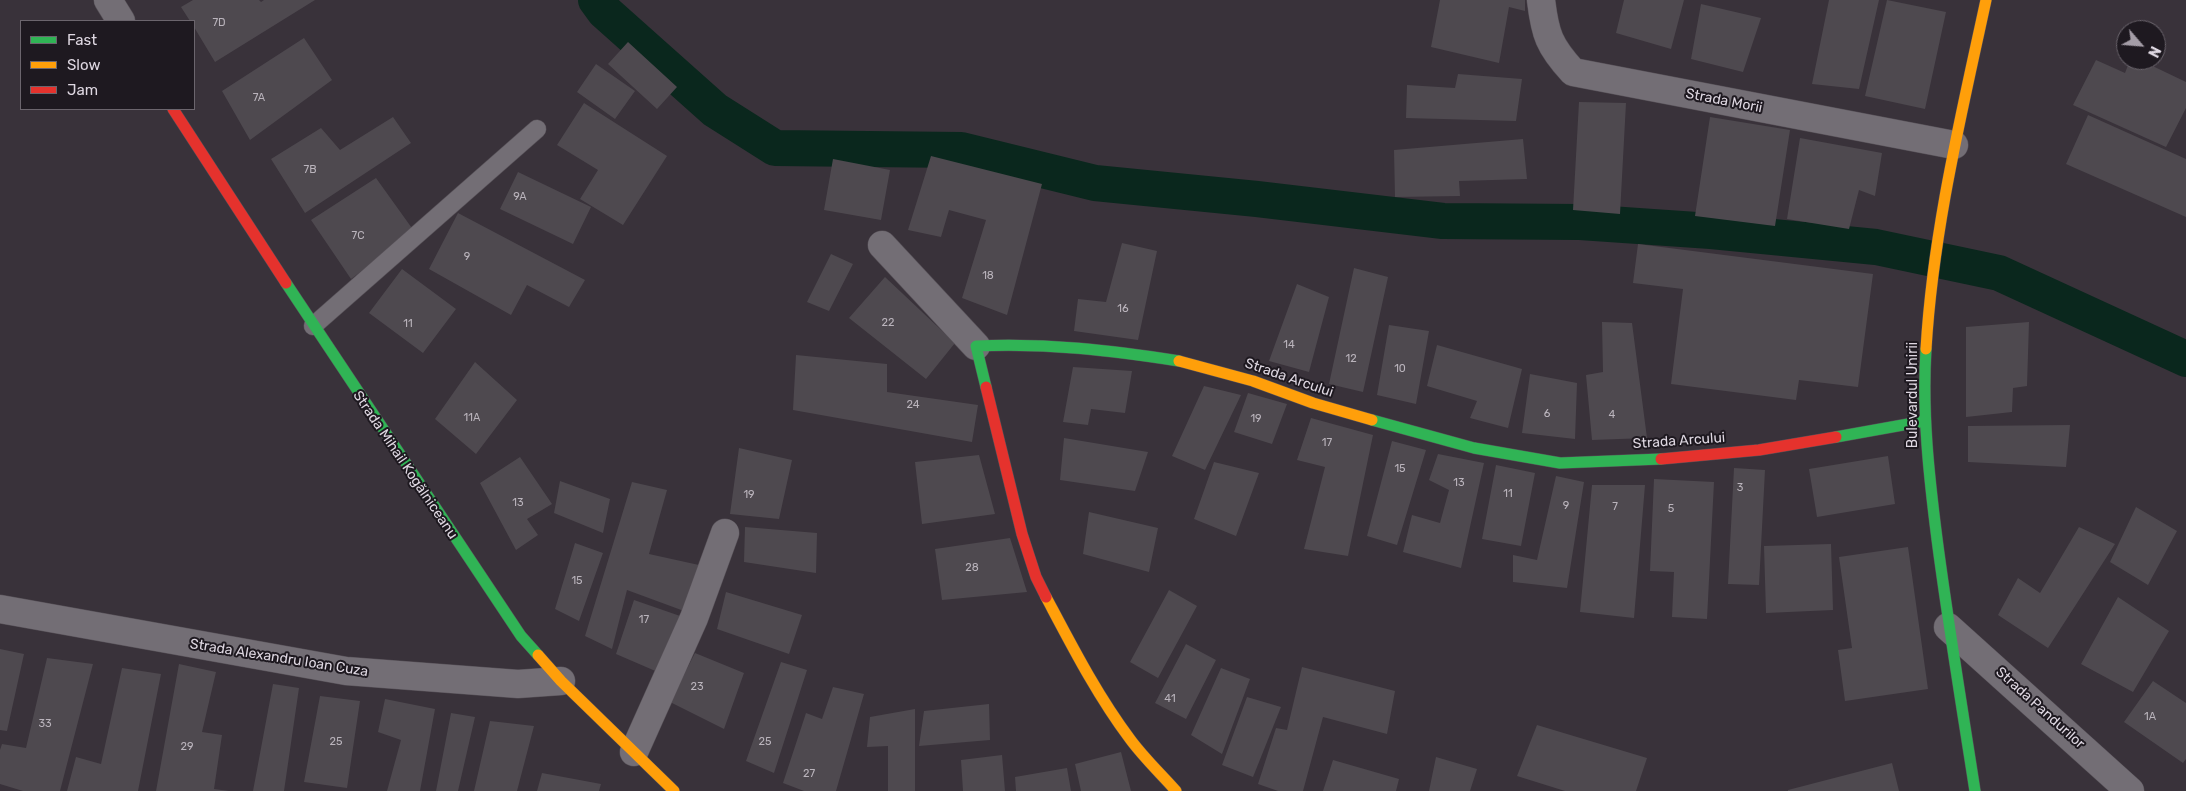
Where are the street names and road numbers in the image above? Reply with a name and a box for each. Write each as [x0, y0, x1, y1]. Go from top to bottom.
street label: Strada Morii [1684, 85, 1764, 117]
street label: Bulevardul Unirii [1905, 342, 1921, 448]
street label: Strada Arcului [1243, 355, 1335, 401]
street label: Strada Mihail Kogălniceanu [349, 388, 461, 542]
street label: Strada Arcului [1632, 429, 1726, 453]
street label: Strada Alexandru Ioan Cuza [189, 636, 369, 680]
street label: Strada Pandurilor [1992, 664, 2088, 752]

